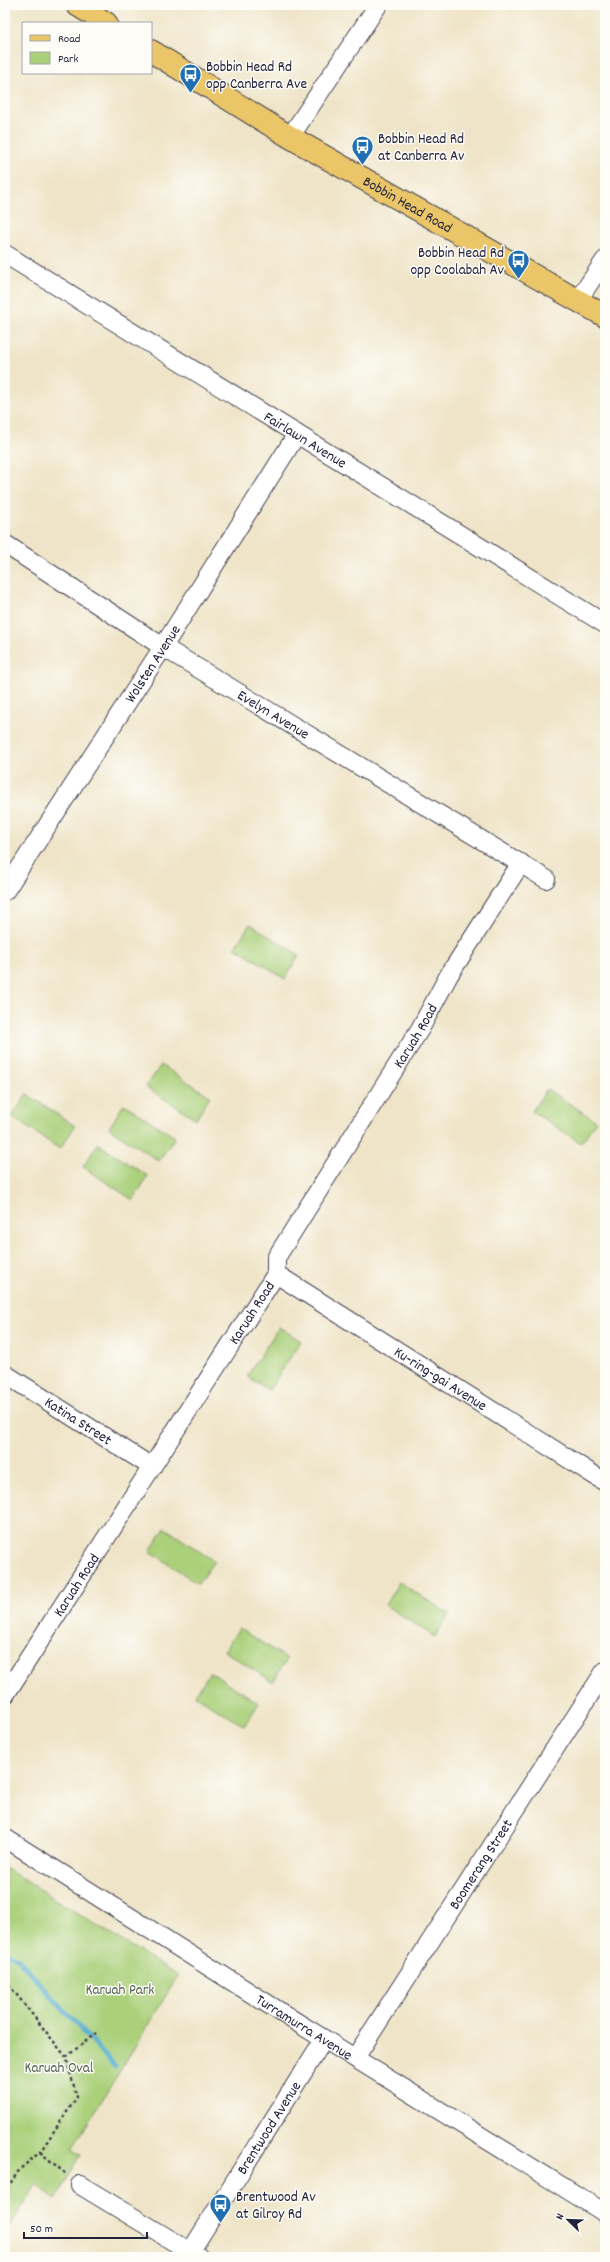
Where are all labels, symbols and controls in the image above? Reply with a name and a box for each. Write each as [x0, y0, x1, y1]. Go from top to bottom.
legend [22, 22, 152, 74]
text: Road [58, 31, 80, 48]
text: Park [58, 51, 79, 68]
place label: Bobbin Head Rd opp Canberra Ave [206, 57, 307, 96]
bus stop icon: Bobbin Head Rd opp Canberra Ave [177, 62, 203, 95]
place label: Bobbin Head Rd at Canberra Av [378, 129, 465, 168]
bus stop icon: Bobbin Head Rd at Canberra Av [350, 134, 376, 167]
street label: Bobbin Head Road [358, 171, 456, 240]
place label: Bobbin Head Rd opp Coolabah Av [410, 243, 505, 282]
bus stop icon: Bobbin Head Rd opp Coolabah Av [506, 248, 532, 281]
street label: Fairlawn Avenue [259, 407, 350, 475]
street label: Wolsten Avenue [121, 621, 187, 708]
street label: Evelyn Avenue [232, 685, 313, 746]
street label: Karuah Road [389, 1000, 444, 1073]
street label: Karuah Road [224, 1277, 282, 1350]
street label: Ku-ring-gai Avenue [389, 1342, 491, 1418]
street label: Katina Street [39, 1393, 116, 1452]
street label: Karuah Road [49, 1550, 106, 1622]
street label: Boomerang Street [445, 1815, 520, 1914]
park label: Karuah Park [86, 1980, 154, 2002]
street label: Turramurra Avenue [251, 1990, 356, 2067]
park label: Karuah Oval [25, 2058, 94, 2080]
street label: Brentwood Avenue [232, 2077, 308, 2179]
place label: Brentwood Av at Gilroy Rd [236, 2187, 316, 2226]
bus stop icon: Brentwood Av at Gilroy Rd [208, 2192, 234, 2225]
north arrow [548, 2200, 588, 2240]
text: N [552, 2211, 569, 2223]
scale bar [24, 2214, 147, 2240]
text: 50 m [30, 2221, 53, 2238]

